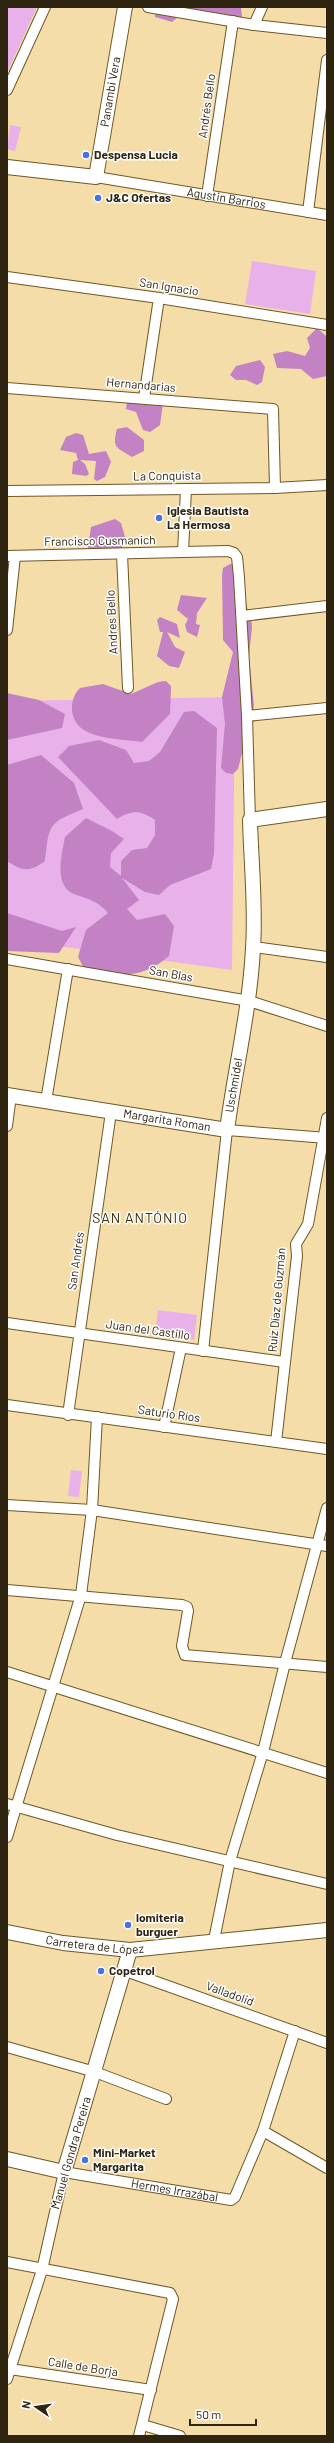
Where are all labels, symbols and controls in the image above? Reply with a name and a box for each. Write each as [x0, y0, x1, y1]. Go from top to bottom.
street label: Panambi Vera [97, 55, 122, 128]
street label: Andrés Bello [195, 73, 217, 139]
place label: Despensa Lucia [94, 147, 178, 161]
marker: Despensa Lucia [81, 150, 91, 160]
street label: Agustin Barrios [186, 184, 267, 211]
place label: J&C Ofertas [106, 190, 171, 204]
marker: J&C Ofertas [93, 193, 103, 203]
street label: San Ignacio [138, 274, 200, 298]
street label: Hernandarias [106, 374, 177, 394]
street label: La Conquista [133, 467, 201, 483]
place label: Iglesia Bautista La Hermosa [167, 503, 249, 531]
marker: Iglesia Bautista La Hermosa [154, 513, 164, 523]
street label: Francisco Cusmanich [44, 532, 156, 548]
street label: Andres Bello [102, 589, 120, 655]
street label: San Blas [148, 962, 194, 984]
street label: Uschmidel [222, 1057, 244, 1113]
street label: Margarita Roman [122, 1106, 212, 1133]
district label: SAN ANTÓNIO [92, 1209, 188, 1226]
street label: San Andrés [64, 1231, 86, 1291]
street label: Ruíz Díaz de Guzmán [264, 1247, 288, 1353]
street label: Juan del Castillo [105, 1316, 191, 1342]
street label: Saturio Ríos [137, 1402, 201, 1424]
place label: lomiteria burguer [136, 1910, 184, 1938]
marker: lomiteria burguer [123, 1920, 133, 1930]
street label: Carretera de López [45, 1932, 144, 1956]
place label: Copetrol [109, 1963, 155, 1977]
marker: Copetrol [96, 1966, 106, 1976]
street label: Valladolid [205, 1978, 256, 2008]
street label: Manuel Gondra Pereira [47, 2095, 93, 2211]
place label: Mini-Market Margarita [93, 2145, 156, 2173]
marker: Mini-Market Margarita [80, 2155, 90, 2165]
street label: Hermes Irrazábal [130, 2175, 219, 2204]
street label: Calle de Borja [47, 2354, 119, 2378]
north arrow [16, 2387, 56, 2427]
text: N [19, 2400, 33, 2410]
scale bar [190, 2401, 256, 2427]
text: 50 m [196, 2407, 221, 2421]

